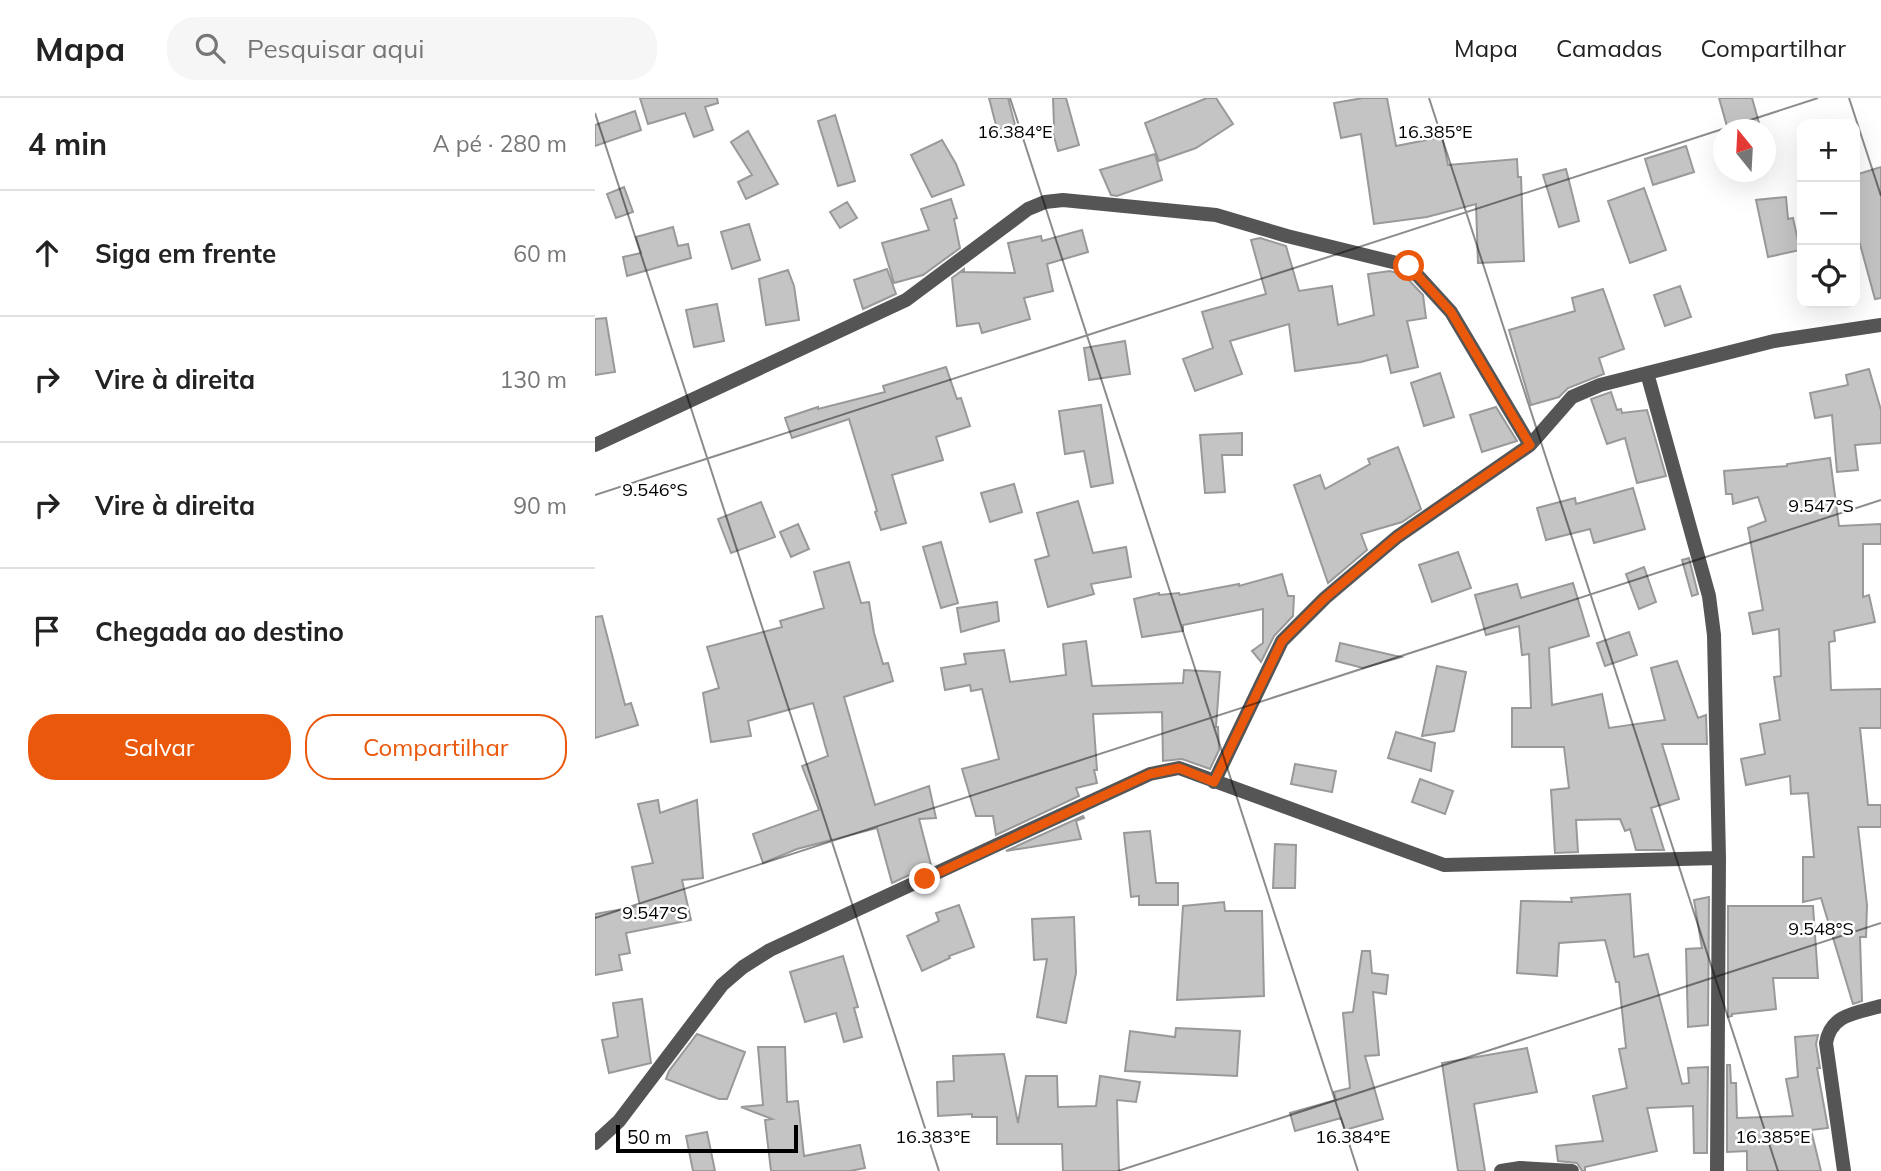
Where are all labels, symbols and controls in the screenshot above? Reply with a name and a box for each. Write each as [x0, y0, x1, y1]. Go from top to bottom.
search box [167, 17, 657, 80]
text: Mapa [35, 28, 125, 69]
icon: search [191, 29, 229, 67]
text: Pesquisar aqui [247, 32, 424, 65]
text: Mapa [1454, 33, 1518, 63]
text: Camadas [1556, 33, 1663, 63]
text: Compartilhar [1701, 33, 1846, 63]
north arrow [1713, 119, 1776, 182]
map controls [1797, 119, 1860, 308]
button: + [1797, 119, 1860, 182]
text: 16.384°E [977, 120, 1053, 143]
text: 16.385°E [1397, 120, 1473, 143]
text: 4 min [28, 125, 107, 163]
text: A pé · 280 m [433, 129, 567, 158]
button: − [1797, 182, 1860, 245]
icon: ahead [28, 234, 66, 272]
text: Siga em frente [95, 237, 276, 270]
text: 60 m [513, 239, 567, 268]
button: locate [1797, 245, 1860, 308]
route start [1393, 250, 1424, 281]
icon: right [28, 360, 66, 398]
text: Vire à direita [95, 363, 255, 396]
text: 130 m [499, 365, 567, 394]
text: 9.546°S [622, 478, 688, 501]
icon: right [28, 486, 66, 524]
text: Vire à direita [95, 489, 255, 522]
text: 90 m [513, 491, 567, 520]
text: 9.547°S [1788, 494, 1854, 517]
icon: arrive [28, 612, 66, 650]
text: Chegada ao destino [95, 615, 344, 648]
button: Salvar [28, 714, 291, 780]
button: Compartilhar [305, 714, 567, 780]
route end [909, 863, 940, 894]
text: 9.547°S [622, 901, 688, 924]
text: 9.548°S [1788, 917, 1854, 940]
scale bar [616, 1122, 798, 1154]
text: 50 m [627, 1125, 671, 1149]
text: 16.383°E [895, 1125, 971, 1148]
text: 16.384°E [1315, 1125, 1391, 1148]
text: 16.385°E [1735, 1125, 1811, 1148]

